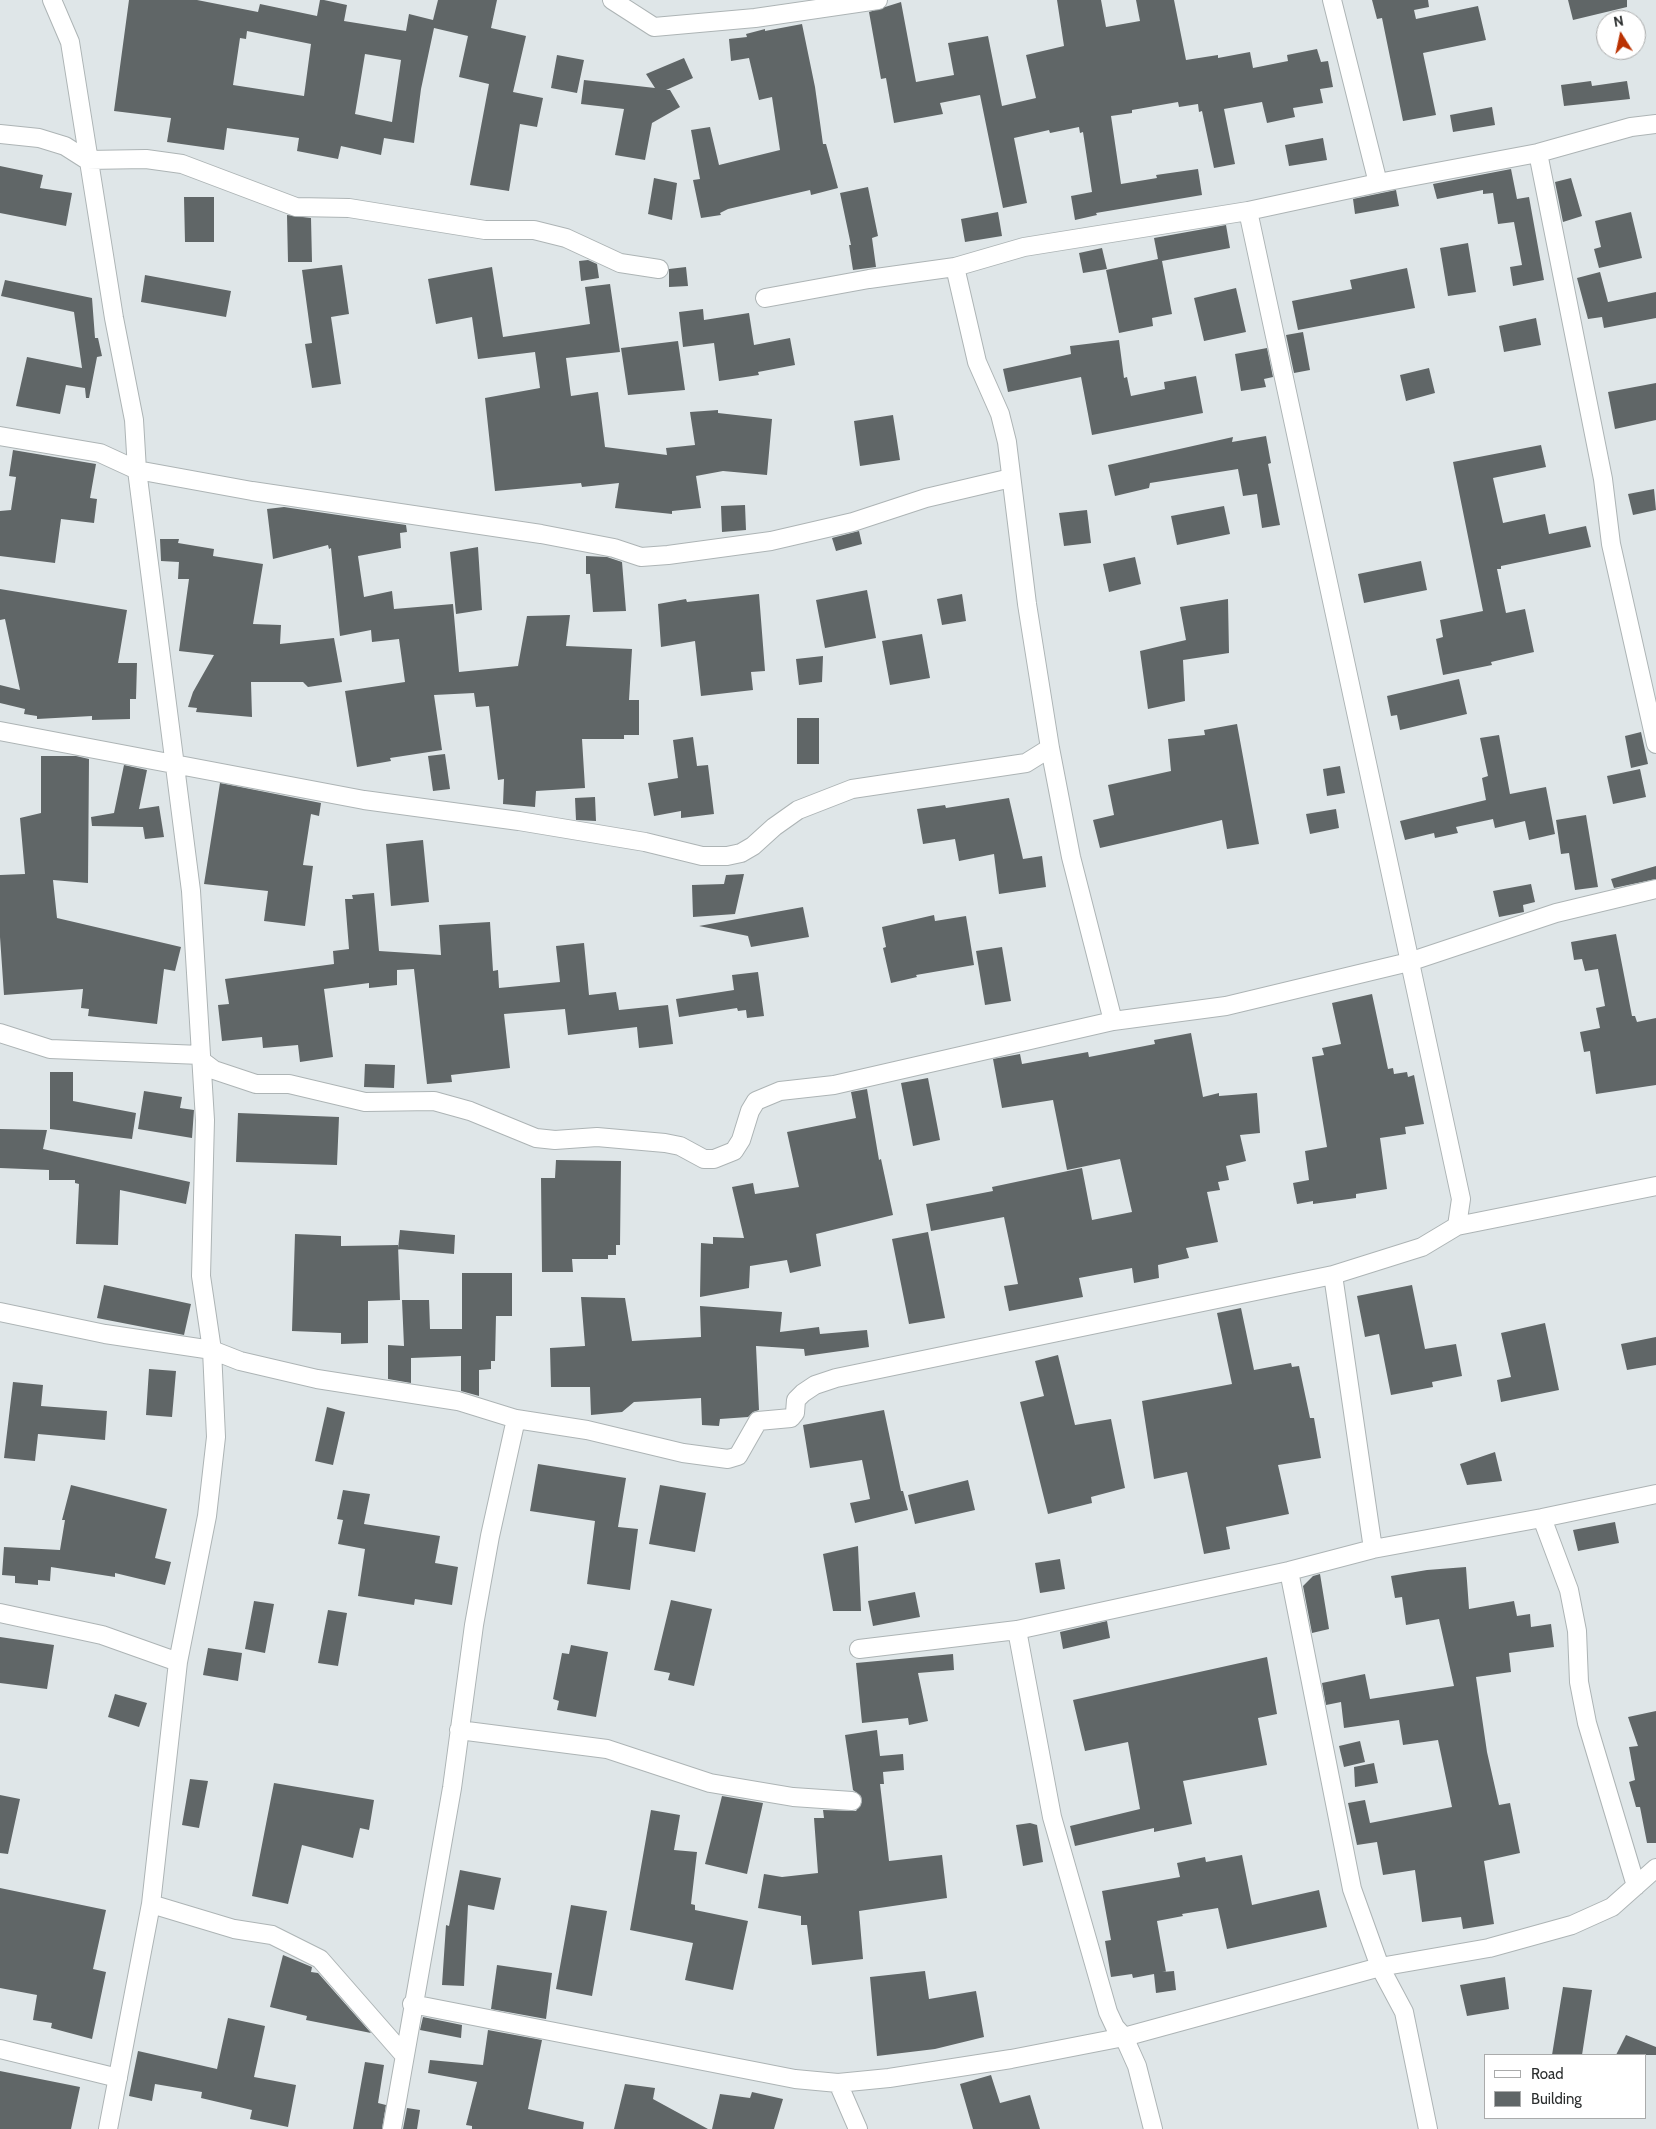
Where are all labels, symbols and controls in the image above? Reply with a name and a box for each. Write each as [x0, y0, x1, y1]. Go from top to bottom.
north arrow [1596, 10, 1646, 60]
text: N [1612, 11, 1625, 31]
legend [1484, 2054, 1646, 2119]
text: Road [1531, 2065, 1564, 2083]
text: Building [1531, 2090, 1582, 2108]

